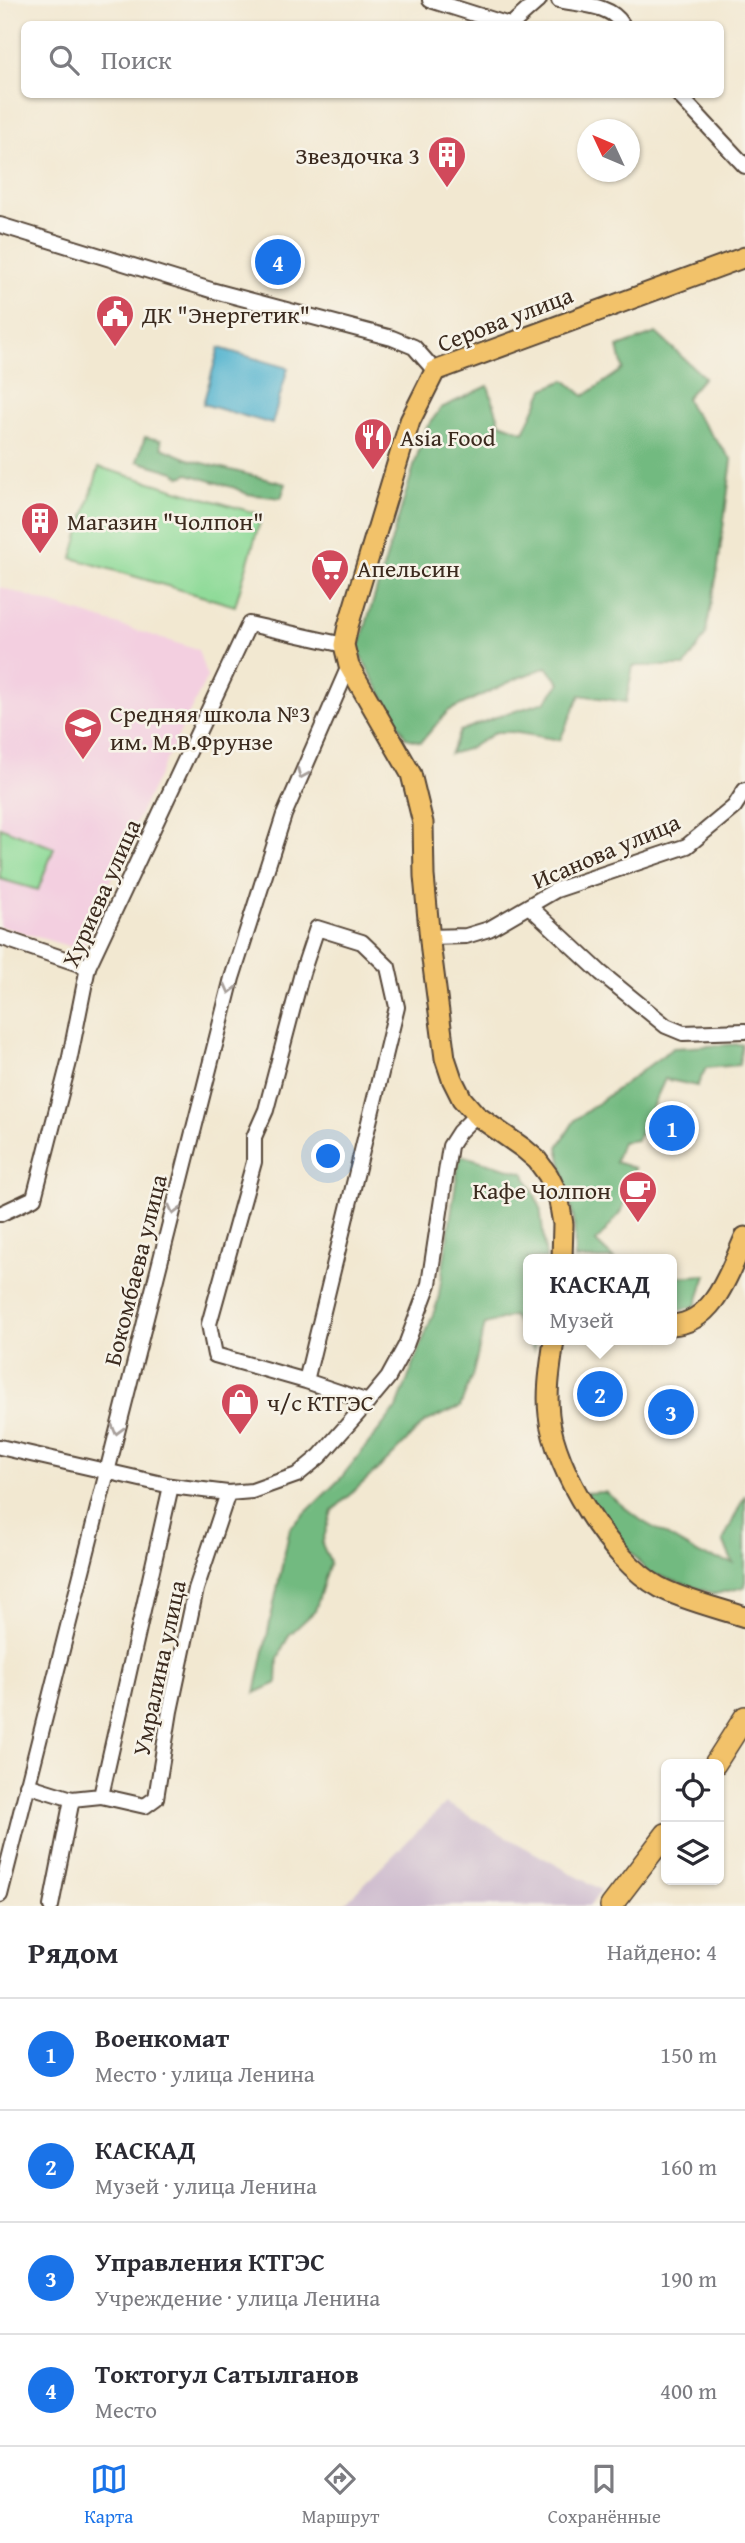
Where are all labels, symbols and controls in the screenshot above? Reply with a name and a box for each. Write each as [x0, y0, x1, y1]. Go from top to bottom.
search box [21, 21, 724, 98]
text: Поиск [101, 40, 172, 79]
icon: search [45, 41, 83, 79]
north arrow [577, 119, 640, 182]
building icon: Звездочка 3 [426, 134, 468, 189]
place label: Звездочка 3 [295, 138, 420, 173]
pin: 4 [255, 236, 301, 288]
street label: Серова улица [432, 277, 578, 361]
public building icon: ДК "Энергетик" [94, 293, 136, 348]
place label: ДК "Энергетик" [141, 297, 310, 332]
restaurant icon: Asia Food [352, 416, 394, 471]
place label: Asia Food [400, 420, 496, 455]
building icon: Магазин "Чолпон" [19, 500, 61, 555]
place label: Магазин "Чолпон" [67, 504, 264, 539]
supermarket icon: Апельсин [309, 547, 351, 602]
place label: Апельсин [357, 551, 460, 586]
place label: Средняя школа №3 им. М.В.Фрунзе [110, 696, 311, 759]
school or university icon: Средняя школа №3 им. М.В.Фрунзе [62, 706, 104, 761]
one-way arrow [296, 767, 310, 779]
street label: Исанова улица [527, 804, 686, 898]
street label: Хуриева улица [53, 813, 150, 973]
one-way arrow [223, 983, 238, 995]
pin: 1 [649, 1102, 695, 1154]
your location [311, 1139, 345, 1173]
cafe icon: Кафе Чолпон [617, 1169, 659, 1224]
street label: Бокомбаева улица [94, 1170, 176, 1369]
place label: Кафе Чолпон [472, 1173, 611, 1208]
one-way arrow [168, 1204, 182, 1216]
popup [523, 1254, 677, 1345]
text: КАСКАД [550, 1264, 650, 1303]
text: Музей [550, 1303, 614, 1336]
pin: 2 [577, 1368, 623, 1420]
shop icon: ч/с КТГЭС [219, 1381, 261, 1436]
place label: ч/с КТГЭС [267, 1385, 374, 1420]
pin: 3 [648, 1386, 694, 1438]
one-way arrow [111, 1424, 125, 1436]
street label: Умралина улица [123, 1576, 195, 1759]
map controls [661, 1759, 724, 1885]
button: locate [661, 1759, 724, 1822]
button: layers [661, 1822, 724, 1885]
text: Рядом [28, 1930, 119, 1974]
text: Найдено: 4 [607, 1935, 717, 1968]
text: Военкомат [95, 2018, 229, 2057]
text: 1 [45, 2038, 57, 2071]
text: 150 m [660, 2038, 717, 2071]
text: Место · улица Ленина [95, 2057, 315, 2090]
text: КАСКАД [95, 2130, 196, 2169]
text: 2 [45, 2150, 57, 2183]
text: 160 m [660, 2150, 717, 2183]
text: Музей · улица Ленина [95, 2169, 317, 2202]
text: Управления КТГЭС [95, 2242, 325, 2281]
text: 3 [45, 2262, 57, 2295]
text: 190 m [660, 2262, 717, 2295]
text: Учреждение · улица Ленина [95, 2281, 380, 2314]
text: Токтогул Сатылганов [95, 2354, 359, 2393]
text: 4 [45, 2374, 57, 2407]
text: 400 m [660, 2374, 717, 2407]
text: Место [95, 2393, 157, 2426]
tab: Карта [84, 2460, 133, 2530]
tab: Маршрут [302, 2460, 379, 2530]
tab: Сохранённые [548, 2460, 661, 2530]

